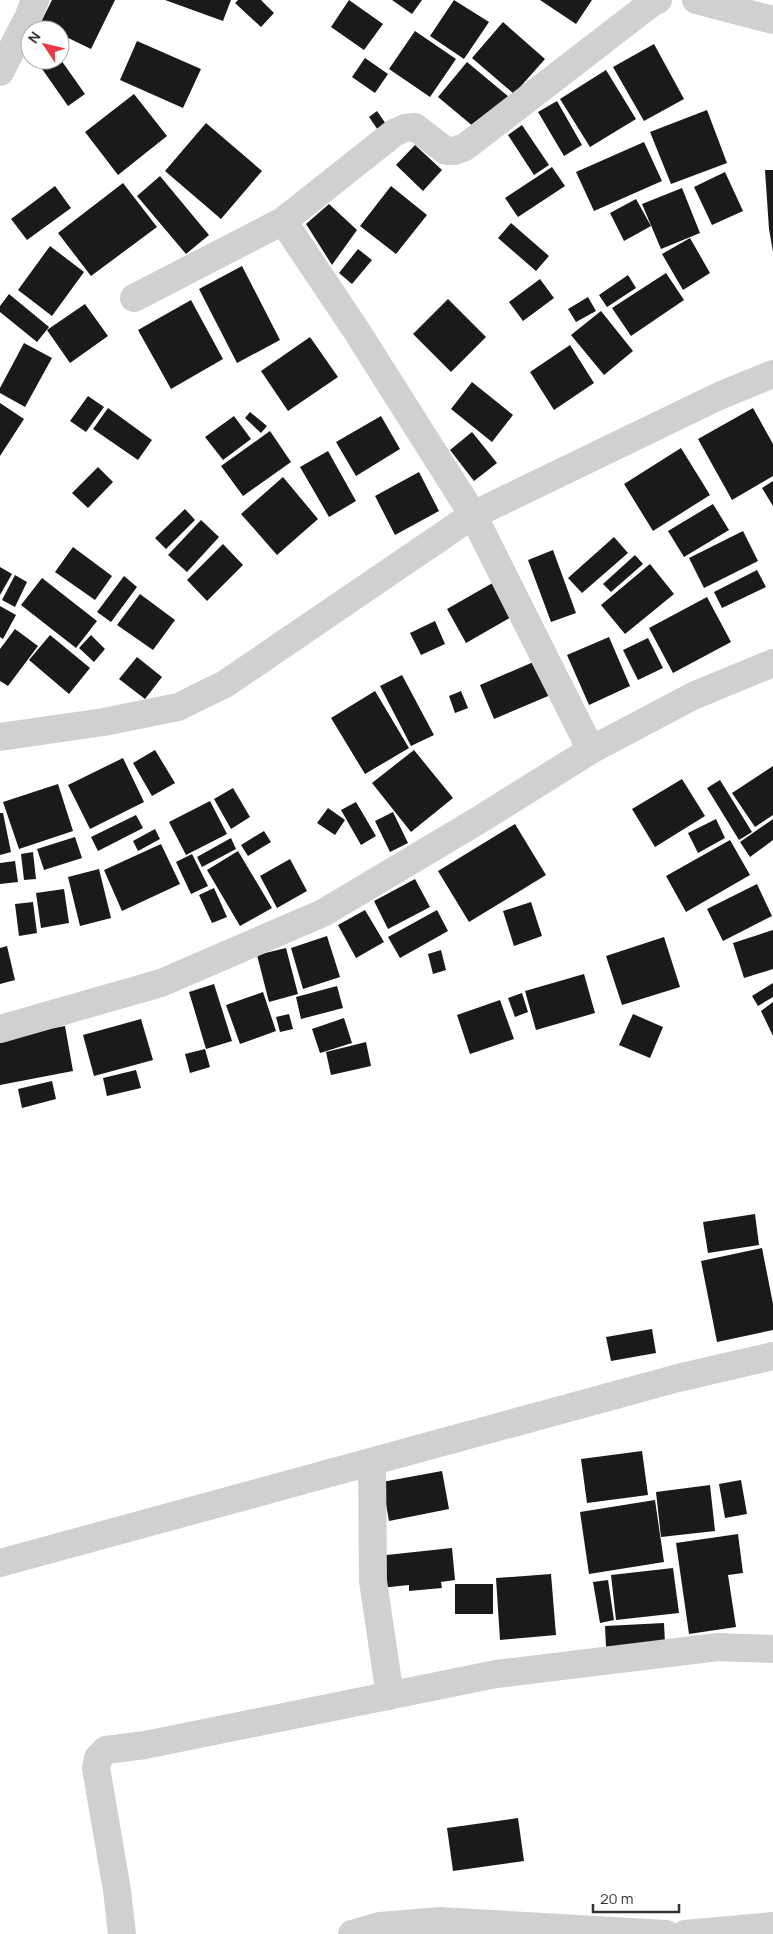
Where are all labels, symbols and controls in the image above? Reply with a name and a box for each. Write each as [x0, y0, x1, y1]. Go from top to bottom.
north arrow [20, 20, 70, 70]
text: N [23, 28, 45, 47]
scale bar [593, 1882, 679, 1914]
text: 20 m [600, 1888, 633, 1909]

